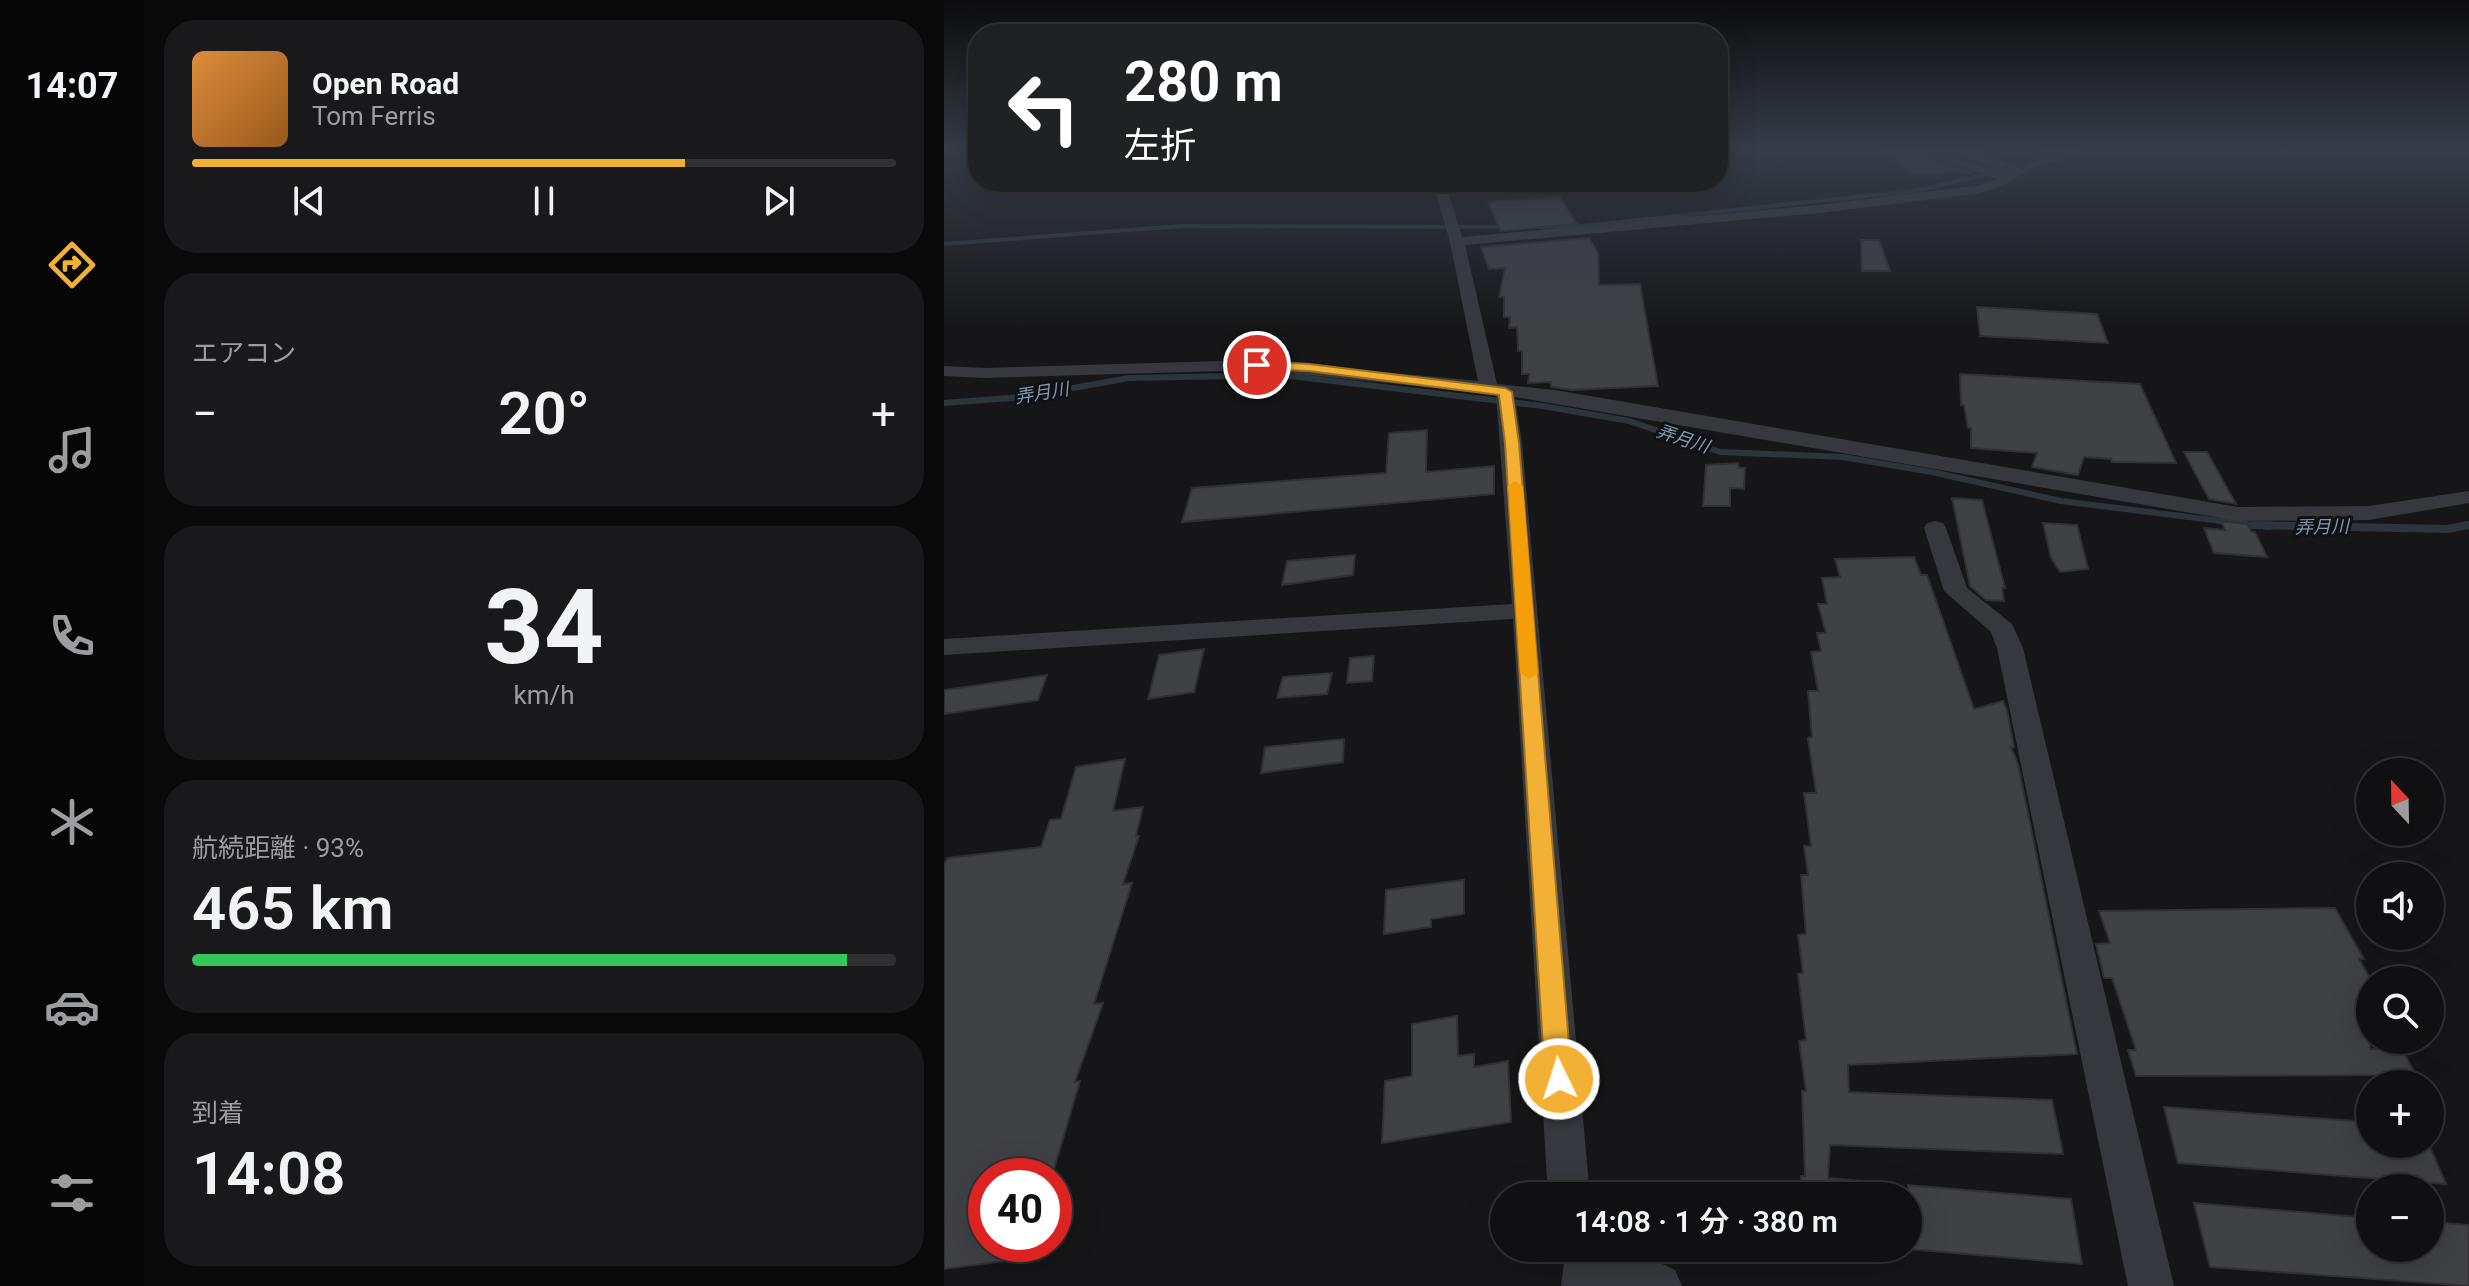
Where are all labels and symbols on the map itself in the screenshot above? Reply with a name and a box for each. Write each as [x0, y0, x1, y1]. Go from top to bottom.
pin [1223, 331, 1291, 399]
water label: 弄月川 [1014, 378, 1072, 407]
water label: 弄月川 [1654, 420, 1714, 457]
water label: 弄月川 [2295, 515, 2351, 537]
north arrow [2356, 758, 2444, 846]
position arrow [1517, 1037, 1601, 1121]
speed limit sign: 40 [968, 1158, 1072, 1262]

